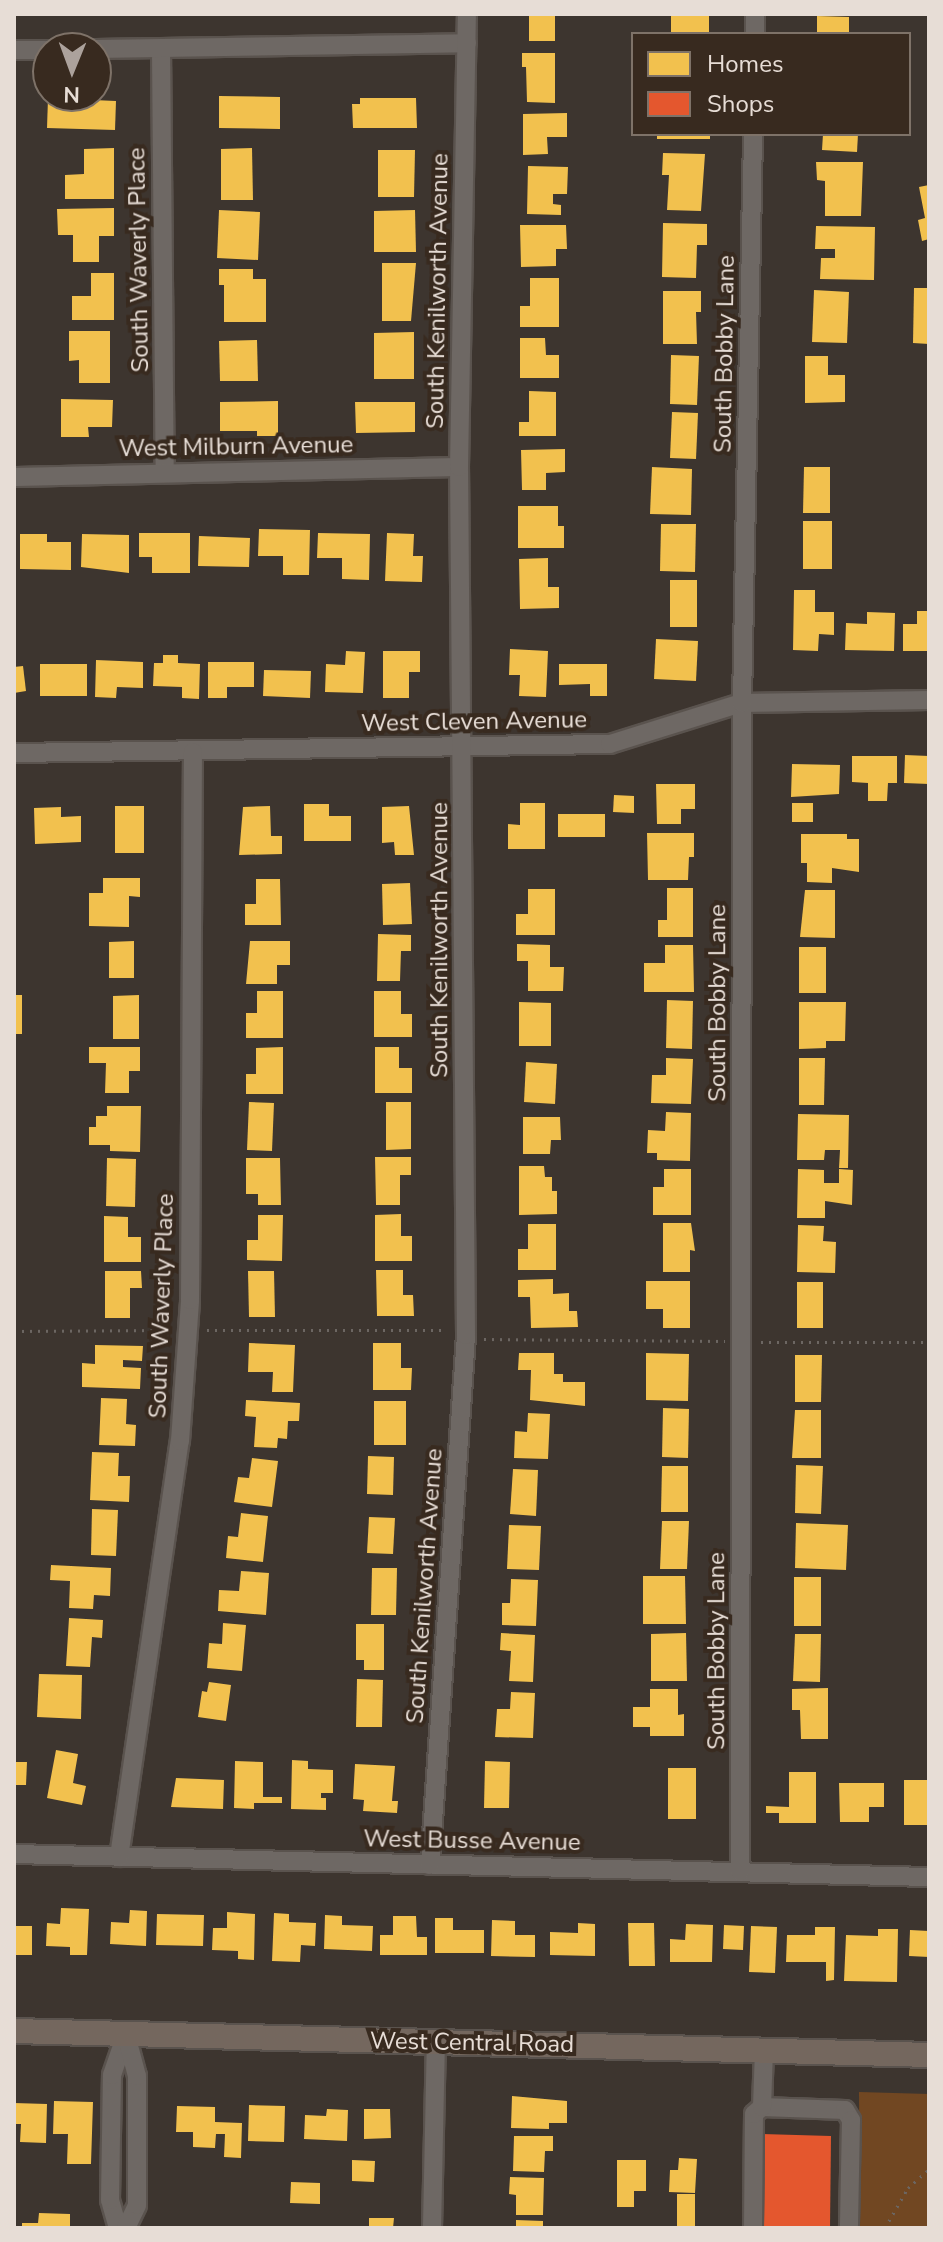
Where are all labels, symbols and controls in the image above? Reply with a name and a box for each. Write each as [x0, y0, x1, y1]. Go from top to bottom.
north arrow [32, 32, 112, 112]
legend [631, 32, 911, 136]
text: Homes [707, 48, 783, 80]
text: N [63, 79, 80, 109]
text: Shops [707, 88, 774, 120]
street label: South Waverly Place [123, 147, 155, 373]
street label: South Kenilworth Avenue [421, 153, 455, 429]
street label: South Bobby Lane [709, 255, 741, 453]
street label: West Milburn Avenue [119, 431, 353, 463]
street label: West Cleven Avenue [361, 706, 587, 738]
street label: South Kenilworth Avenue [426, 802, 454, 1078]
street label: South Bobby Lane [704, 904, 732, 1102]
street label: South Waverly Place [144, 1193, 180, 1419]
street label: South Kenilworth Avenue [401, 1447, 449, 1725]
street label: South Bobby Lane [703, 1552, 731, 1750]
street label: West Busse Avenue [363, 1825, 581, 1857]
street label: West Central Road [370, 2027, 574, 2059]

